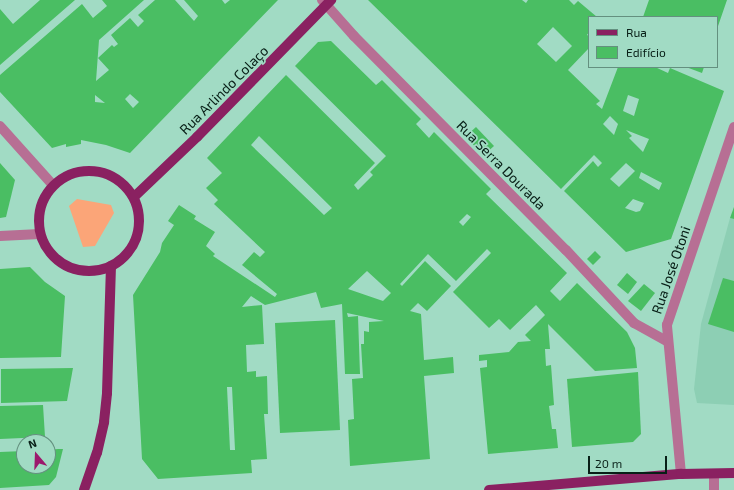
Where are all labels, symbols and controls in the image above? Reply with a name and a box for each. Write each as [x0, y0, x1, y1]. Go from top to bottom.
legend [588, 16, 718, 68]
text: Rua [626, 25, 647, 39]
street label: Rua Arlindo Colaço [176, 42, 272, 138]
text: Edifício [626, 45, 666, 59]
street label: Rua Serra Dourada [453, 117, 549, 213]
street label: Rua José Otoni [648, 224, 694, 316]
north arrow [16, 434, 56, 474]
text: N [26, 436, 38, 451]
scale bar [590, 448, 669, 474]
text: 20 m [595, 456, 622, 470]

